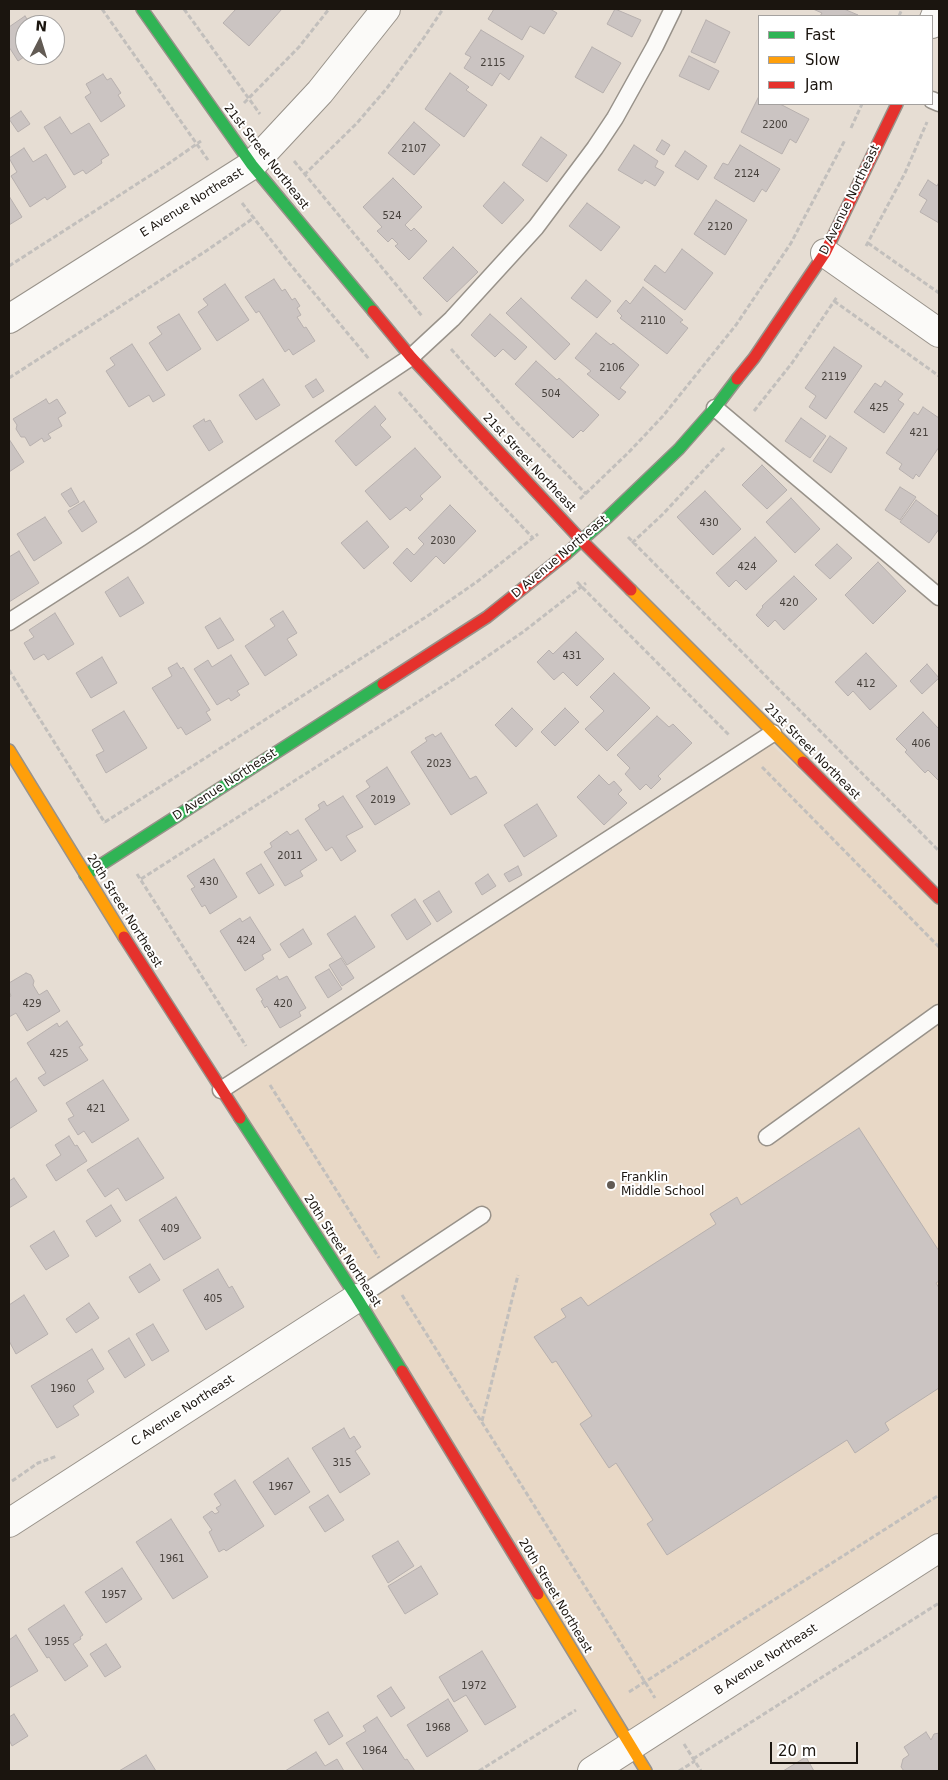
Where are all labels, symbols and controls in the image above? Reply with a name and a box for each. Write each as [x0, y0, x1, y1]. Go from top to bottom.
north arrow [15, 15, 65, 65]
legend [758, 15, 933, 105]
text: N [35, 18, 48, 35]
text: Fast [805, 26, 835, 44]
text: Slow [805, 51, 840, 69]
house number: 2115 [480, 57, 506, 69]
text: Jam [805, 76, 833, 94]
street label: 21st Street Northeast [220, 102, 312, 212]
house number: 2200 [762, 119, 788, 131]
house number: 2107 [401, 143, 427, 155]
street label: D Avenue Northeast [817, 143, 883, 257]
street label: E Avenue Northeast [138, 165, 246, 241]
house number: 2124 [734, 168, 760, 180]
house number: 524 [382, 210, 402, 222]
house number: 2120 [707, 221, 733, 233]
house number: 2110 [640, 315, 666, 327]
house number: 2106 [599, 362, 625, 374]
house number: 2119 [821, 371, 847, 383]
house number: 504 [541, 388, 561, 400]
house number: 425 [869, 402, 889, 414]
street label: 21st Street Northeast [480, 411, 578, 515]
house number: 421 [909, 427, 929, 439]
street label: D Avenue Northeast [509, 513, 611, 601]
house number: 430 [699, 517, 719, 529]
house number: 2030 [430, 535, 456, 547]
house number: 424 [737, 561, 757, 573]
house number: 420 [779, 597, 799, 609]
house number: 431 [562, 650, 582, 662]
house number: 412 [856, 678, 876, 690]
street label: 21st Street Northeast [761, 701, 863, 803]
house number: 406 [911, 738, 931, 750]
street label: D Avenue Northeast [170, 746, 280, 824]
house number: 2023 [426, 758, 452, 770]
house number: 2019 [370, 794, 396, 806]
house number: 2011 [277, 850, 303, 862]
street label: 20th Street Northeast [83, 852, 165, 970]
house number: 430 [199, 876, 219, 888]
house number: 424 [236, 935, 256, 947]
house number: 429 [22, 998, 42, 1010]
house number: 420 [273, 998, 293, 1010]
house number: 425 [49, 1048, 69, 1060]
house number: 421 [86, 1103, 106, 1115]
place label: Franklin Middle School [621, 1171, 704, 1199]
marker: Franklin Middle School [605, 1179, 617, 1191]
street label: 20th Street Northeast [300, 1192, 384, 1310]
house number: 409 [160, 1223, 180, 1235]
house number: 405 [203, 1293, 223, 1305]
street label: C Avenue Northeast [129, 1372, 237, 1450]
house number: 1960 [50, 1383, 76, 1395]
house number: 315 [332, 1457, 352, 1469]
house number: 1967 [268, 1481, 294, 1493]
street label: 20th Street Northeast [515, 1536, 595, 1656]
house number: 1961 [159, 1553, 185, 1565]
house number: 1957 [101, 1589, 127, 1601]
street label: B Avenue Northeast [712, 1621, 820, 1699]
house number: 1955 [44, 1636, 70, 1648]
house number: 1972 [461, 1680, 487, 1692]
house number: 1968 [425, 1722, 451, 1734]
scale bar [773, 1732, 860, 1764]
text: 20 m [778, 1742, 816, 1760]
house number: 1964 [362, 1745, 388, 1757]

